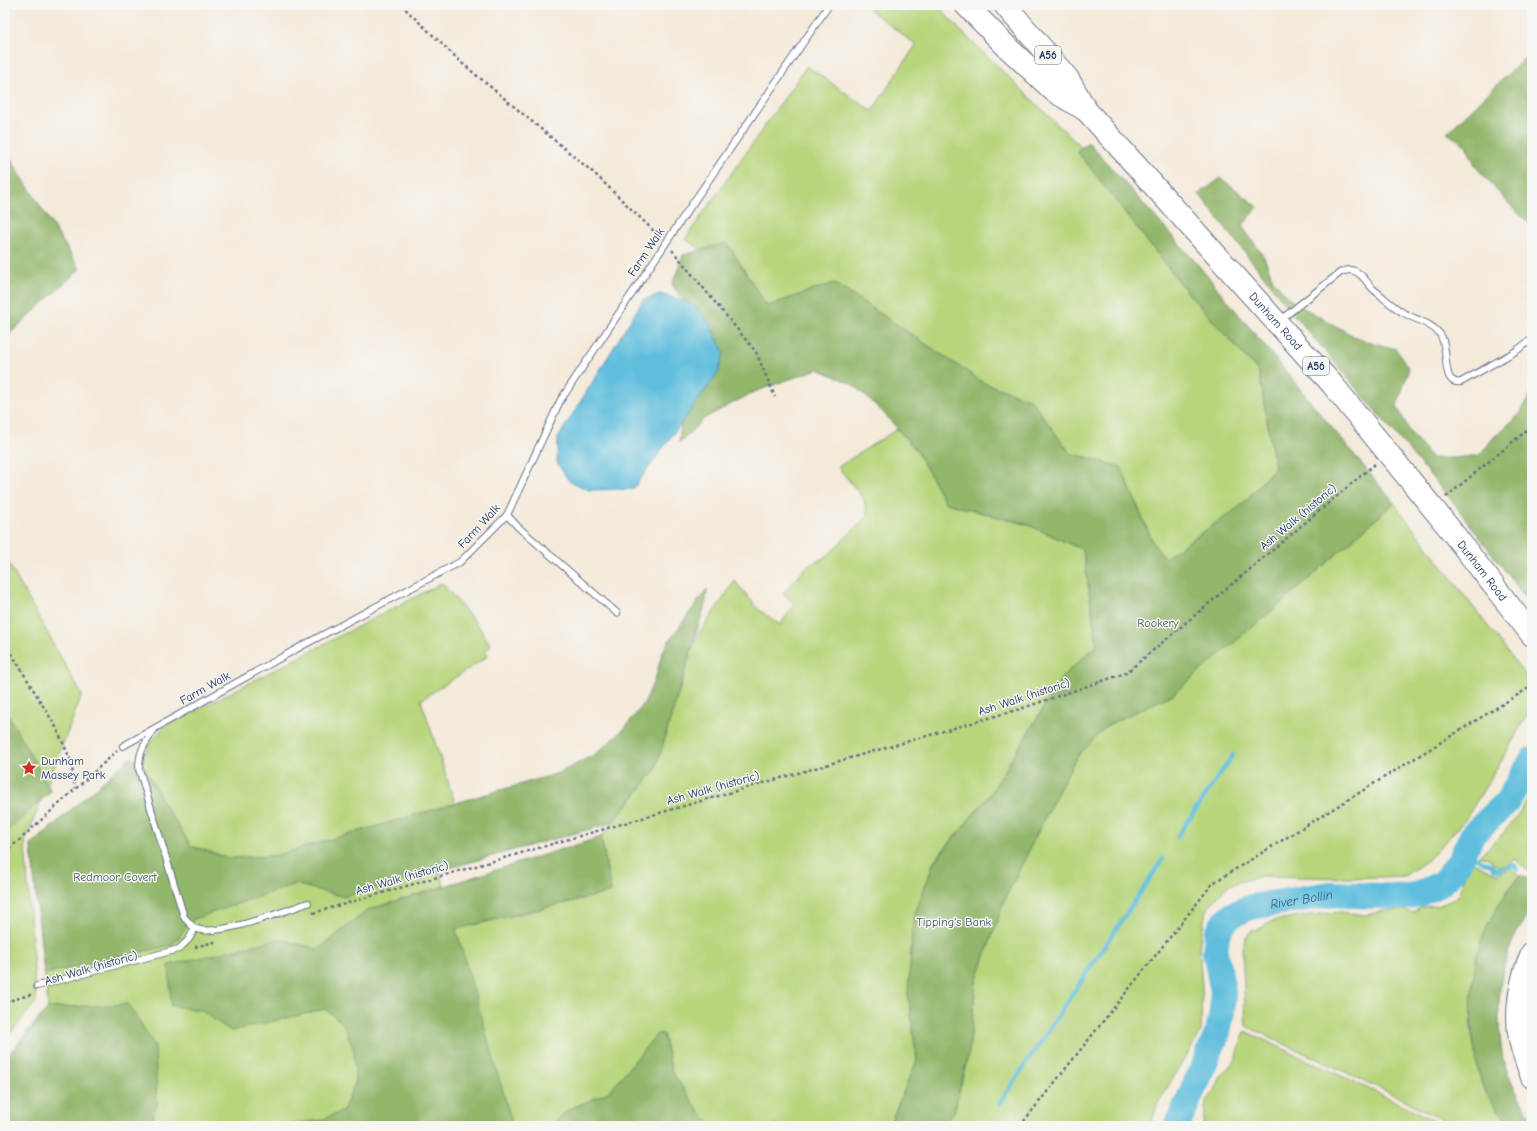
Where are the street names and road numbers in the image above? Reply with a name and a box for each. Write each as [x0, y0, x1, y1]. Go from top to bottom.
road number: A56 [1035, 46, 1061, 64]
street label: Farm Walk [625, 225, 667, 279]
street label: Dunham Road [1246, 290, 1305, 353]
road number: A56 [1303, 357, 1329, 375]
street label: Ash Walk (historic) [1257, 481, 1339, 553]
street label: Farm Walk [455, 501, 503, 551]
street label: Dunham Road [1454, 538, 1510, 604]
street label: Farm Walk [177, 668, 233, 708]
street label: Ash Walk (historic) [976, 676, 1072, 718]
street label: Ash Walk (historic) [665, 768, 761, 808]
street label: Ash Walk (historic) [354, 858, 450, 898]
street label: Ash Walk (historic) [43, 948, 139, 988]

